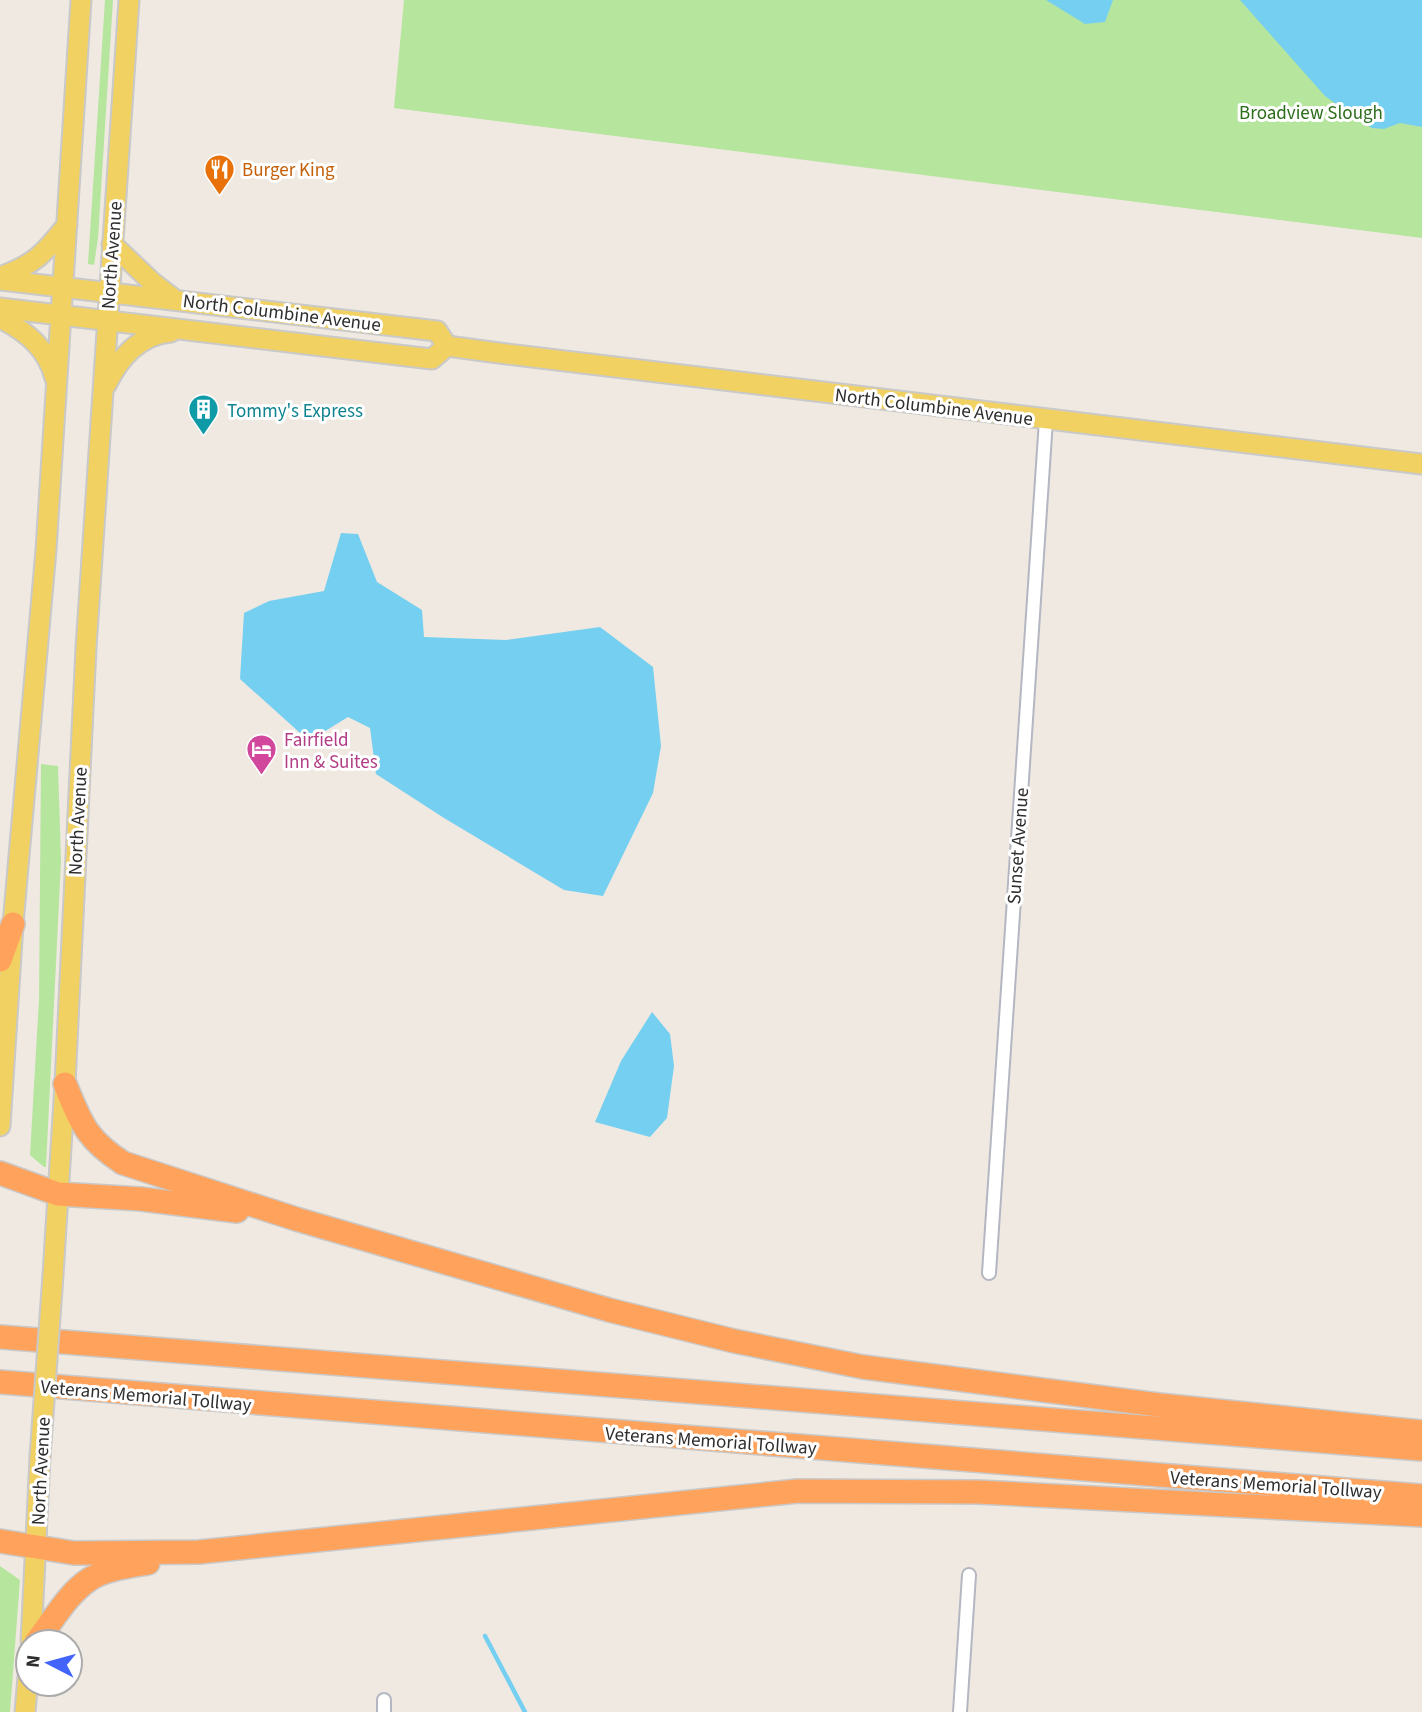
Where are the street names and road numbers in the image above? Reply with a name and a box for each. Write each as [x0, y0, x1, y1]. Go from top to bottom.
street label: North Avenue [95, 200, 130, 310]
street label: North Columbine Avenue [181, 288, 382, 339]
street label: North Columbine Avenue [833, 382, 1034, 433]
street label: North Avenue [62, 766, 95, 876]
street label: Sunset Avenue [1001, 787, 1036, 905]
street label: Veterans Memorial Tollway [39, 1374, 253, 1419]
street label: North Avenue [25, 1416, 58, 1526]
street label: Veterans Memorial Tollway [604, 1421, 818, 1462]
street label: Veterans Memorial Tollway [1169, 1465, 1383, 1506]

